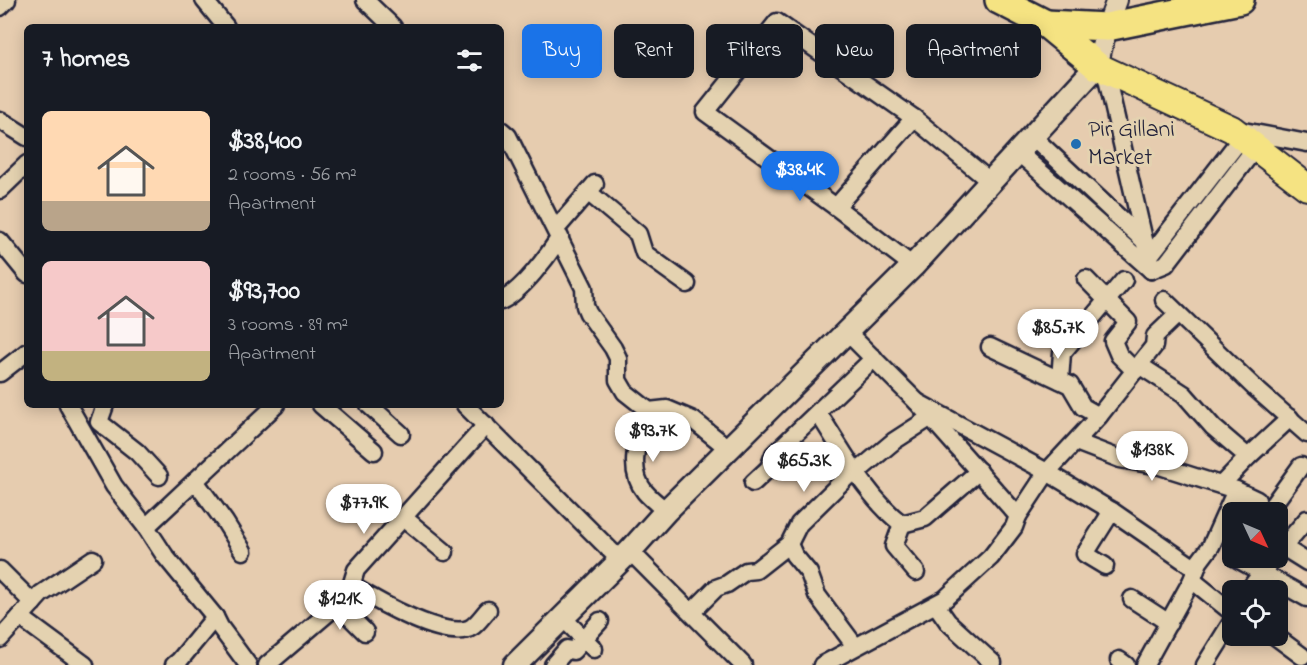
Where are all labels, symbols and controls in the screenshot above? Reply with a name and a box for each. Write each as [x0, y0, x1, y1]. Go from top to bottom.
chip: Buy [522, 24, 602, 78]
chip: Rent [614, 24, 694, 78]
chip: Filters [706, 24, 803, 78]
chip: New [815, 24, 894, 78]
chip: Apartment [906, 24, 1041, 78]
text: 7 homes [42, 41, 130, 79]
icon: filters [453, 44, 486, 77]
place label: Pir Gillani Market [1088, 113, 1175, 176]
text: $38,400 [228, 123, 302, 161]
icon: home [90, 135, 162, 207]
marker: Pir Gillani Market [1069, 137, 1083, 151]
pin: $38.4K [751, 151, 849, 202]
text: $38.4K [775, 156, 825, 185]
text: 2 rooms · 56 m² [228, 161, 357, 190]
text: Apartment [228, 190, 316, 219]
text: $93,700 [228, 273, 300, 311]
icon: home [90, 285, 162, 357]
pin: $85.7K [1009, 309, 1107, 360]
text: 3 rooms · 89 m² [228, 311, 348, 340]
text: $85.7K [1031, 314, 1085, 343]
text: Apartment [228, 340, 316, 369]
pin: $93.7K [604, 412, 702, 463]
text: $93.7K [629, 417, 677, 446]
pin: $138K [1110, 431, 1194, 482]
text: $138K [1130, 436, 1174, 465]
pin: $65.3K [755, 442, 853, 493]
text: $65.3K [777, 447, 831, 476]
pin: $77.9K [315, 484, 413, 535]
text: $77.9K [340, 489, 388, 518]
north arrow [1222, 502, 1288, 568]
map controls [1222, 502, 1288, 646]
pin: $121K [298, 580, 382, 631]
button: locate [1222, 580, 1288, 646]
text: $121K [318, 585, 362, 614]

